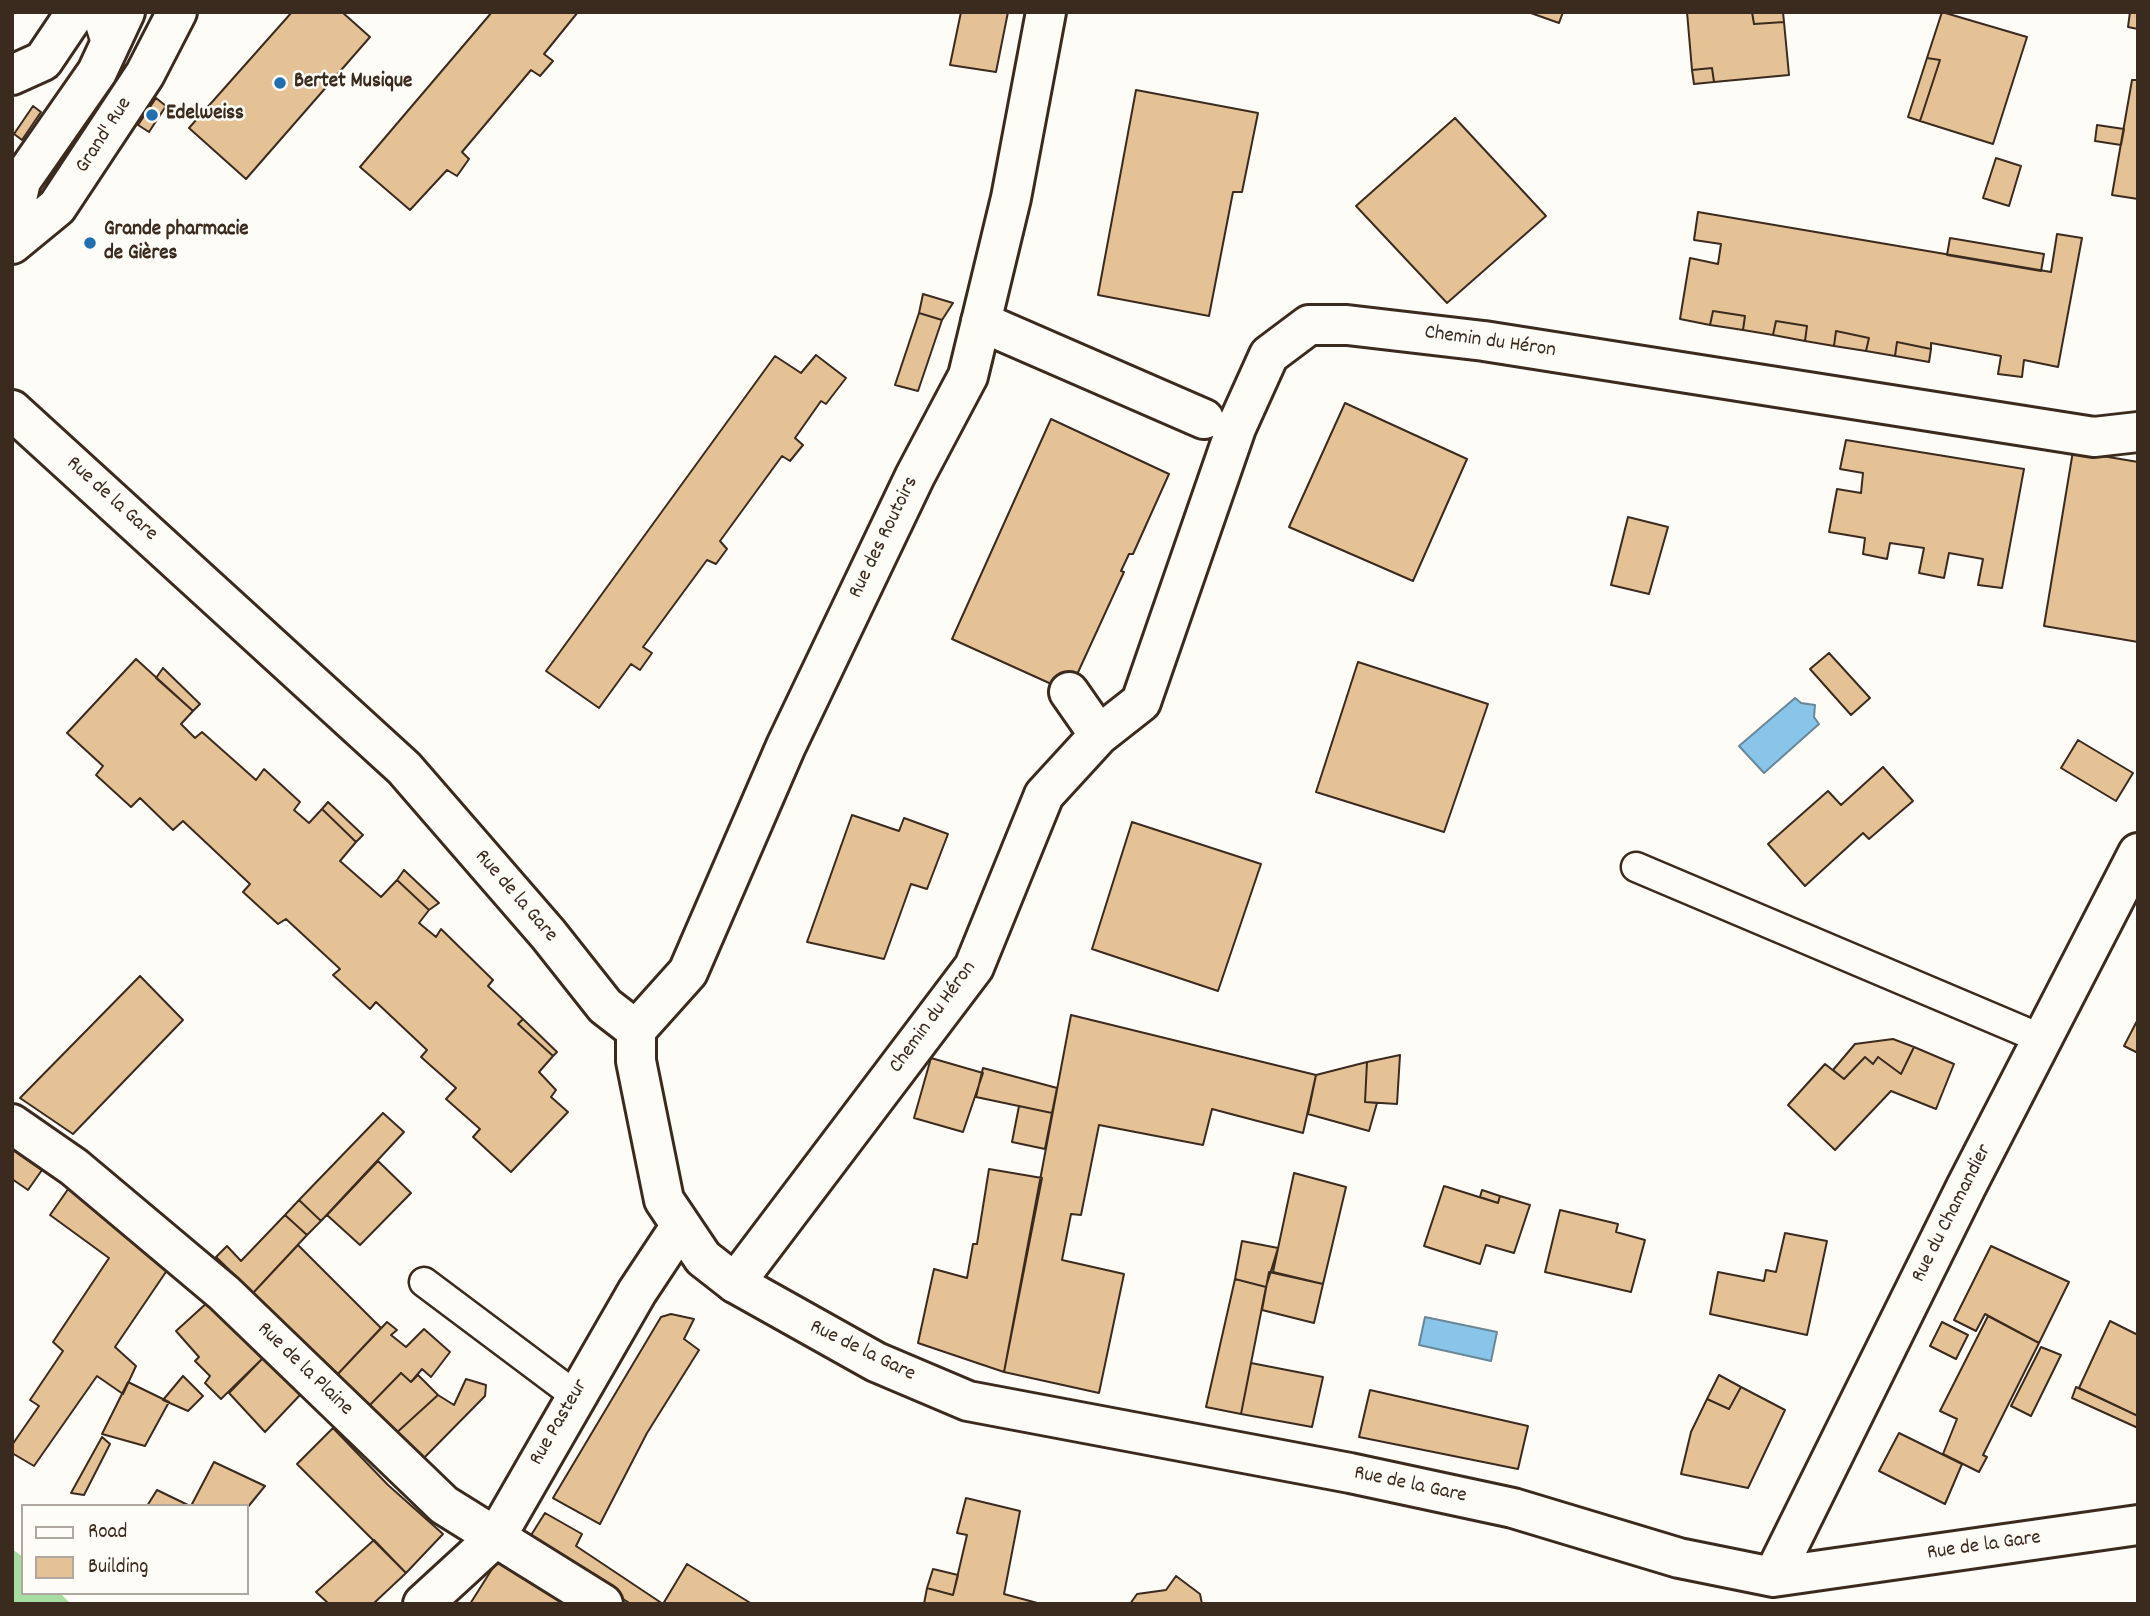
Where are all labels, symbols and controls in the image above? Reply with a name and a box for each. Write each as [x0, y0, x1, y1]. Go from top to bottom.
place label: Bertet Musique [294, 70, 412, 96]
marker: Bertet Musique [272, 75, 288, 91]
street label: Grand' Rue [71, 93, 139, 179]
place label: Edelweiss [166, 102, 244, 128]
marker: Edelweiss [144, 107, 160, 123]
place label: Grande pharmacie de Gières [104, 218, 249, 268]
marker: Grande pharmacie de Gières [82, 235, 98, 251]
street label: Chemin du Héron [1423, 321, 1557, 365]
street label: Rue de la Gare [60, 452, 162, 548]
street label: Rue des Routoirs [845, 473, 925, 603]
street label: Rue de la Gare [468, 846, 562, 948]
street label: Chemin du Héron [885, 957, 983, 1079]
street label: Rue du Chamandier [1907, 1141, 1999, 1287]
street label: Rue de la Gare [805, 1316, 919, 1388]
street label: Rue de la Plaine [251, 1318, 357, 1422]
street label: Rue Pasteur [525, 1375, 595, 1471]
street label: Rue de la Gare [1351, 1462, 1469, 1510]
legend [21, 1504, 248, 1595]
text: Road [88, 1518, 127, 1548]
street label: Rue de la Gare [1926, 1527, 2042, 1567]
text: Building [88, 1553, 148, 1583]

